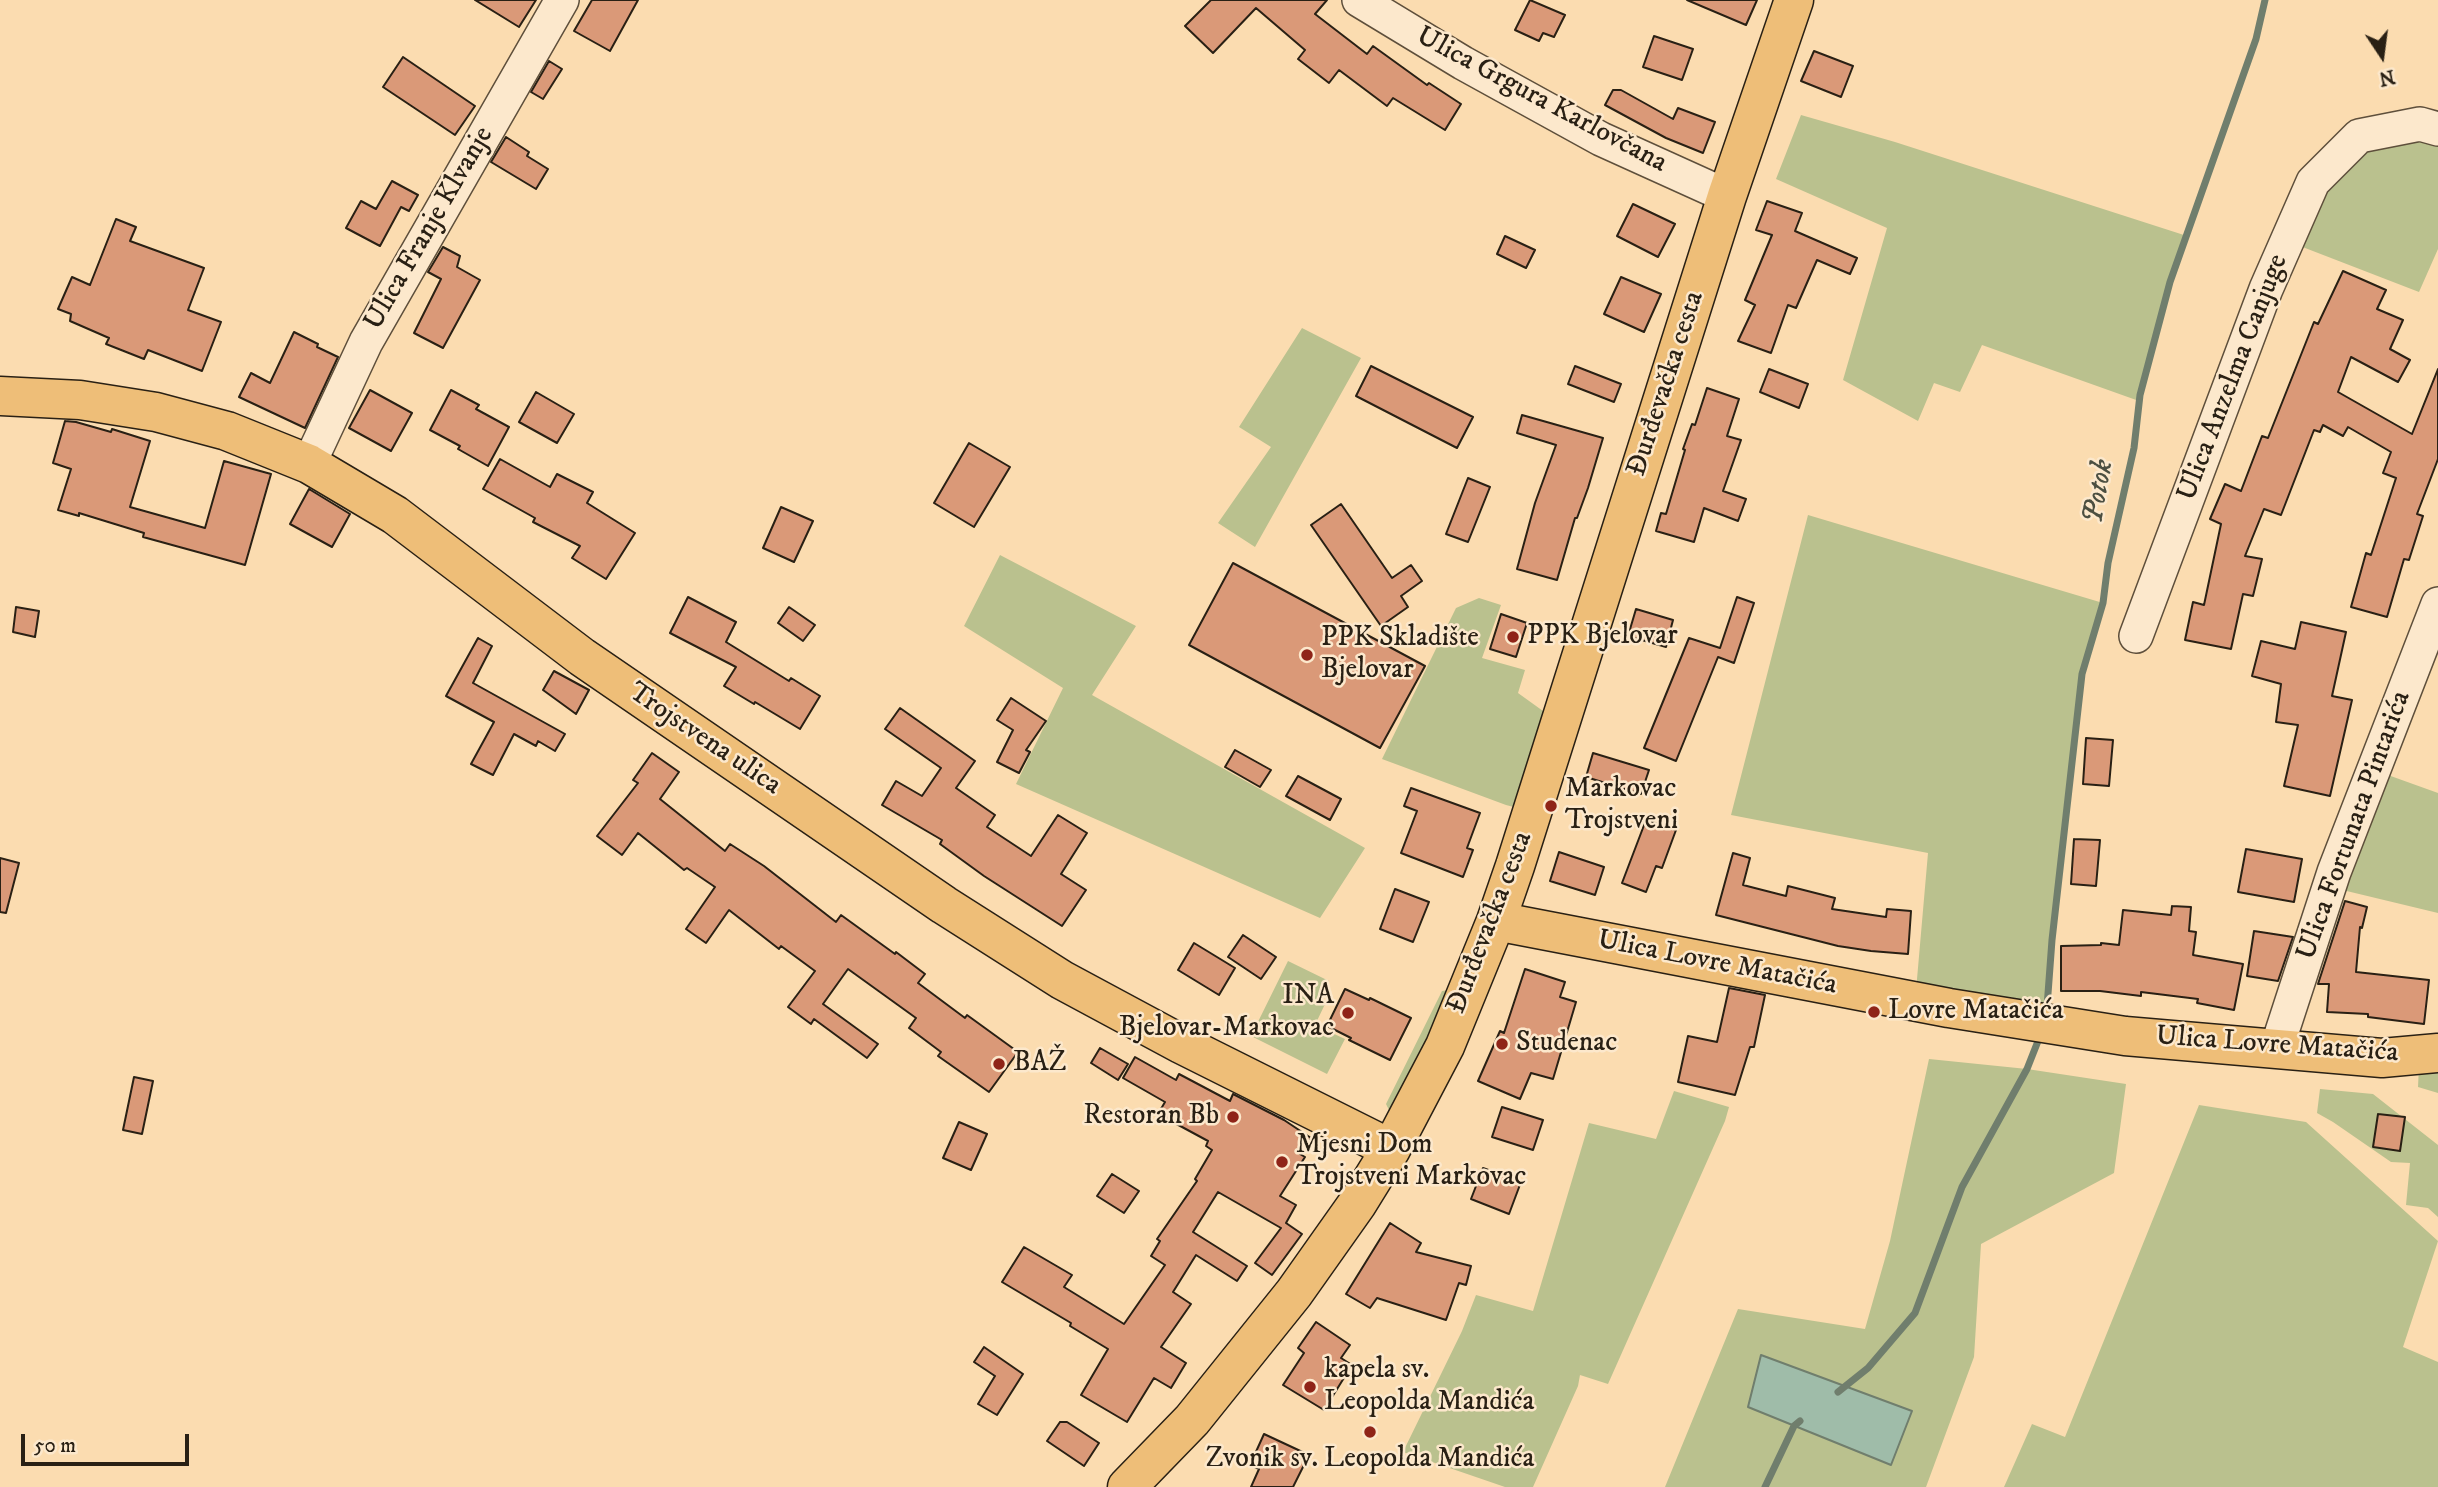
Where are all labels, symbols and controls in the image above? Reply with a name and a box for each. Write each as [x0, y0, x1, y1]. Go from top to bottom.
street label: Ulica Grgura Karlovčana [1410, 21, 1672, 181]
north arrow [2347, 21, 2417, 91]
text: N [2377, 64, 2397, 90]
street label: Ulica Franje Klvanje [358, 121, 502, 337]
street label: Ulica Anzelma Canjuge [2171, 250, 2297, 506]
street label: Đurđevačka cesta [1621, 287, 1713, 481]
water label: Potok [2077, 457, 2123, 527]
place label: PPK Bjelovar [1527, 620, 1678, 654]
place label: PPK Skladište Bjelovar [1321, 622, 1479, 688]
marker: PPK Bjelovar [1505, 629, 1521, 645]
marker: PPK Skladište Bjelovar [1299, 647, 1315, 663]
street label: Trojstvena ulica [621, 677, 787, 803]
street label: Ulica Fortunata Pintarića [2291, 687, 2419, 965]
place label: Markovac Trojstveni [1565, 773, 1678, 839]
marker: Markovac Trojstveni [1543, 798, 1559, 814]
street label: Đurđevačka cesta [1441, 827, 1541, 1019]
street label: Ulica Lovre Matačića [1595, 924, 1839, 1004]
place label: INA Bjelovar-Markovac [1119, 980, 1334, 1046]
place label: Lovre Matačića [1888, 995, 2064, 1029]
marker: Lovre Matačića [1866, 1004, 1882, 1020]
marker: INA Bjelovar-Markovac [1340, 1005, 1356, 1021]
street label: Ulica Lovre Matačića [2155, 1021, 2399, 1071]
place label: Studenac [1516, 1027, 1617, 1061]
marker: Studenac [1494, 1036, 1510, 1052]
place label: BAŽ [1013, 1047, 1067, 1081]
marker: BAŽ [991, 1056, 1007, 1072]
place label: Restoran Bb [1083, 1100, 1219, 1134]
marker: Restoran Bb [1225, 1109, 1241, 1125]
place label: Mjesni Dom Trojstveni Markovac [1296, 1129, 1526, 1195]
marker: Mjesni Dom Trojstveni Markovac [1274, 1154, 1290, 1170]
place label: kapela sv. Leopolda Mandića [1324, 1354, 1534, 1420]
marker: kapela sv. Leopolda Mandića [1302, 1379, 1318, 1395]
scale bar [24, 1420, 192, 1464]
marker: Zvonik sv. Leopolda Mandića [1362, 1424, 1378, 1440]
text: 50 m [34, 1433, 76, 1459]
place label: Zvonik sv. Leopolda Mandića [1206, 1443, 1534, 1477]

